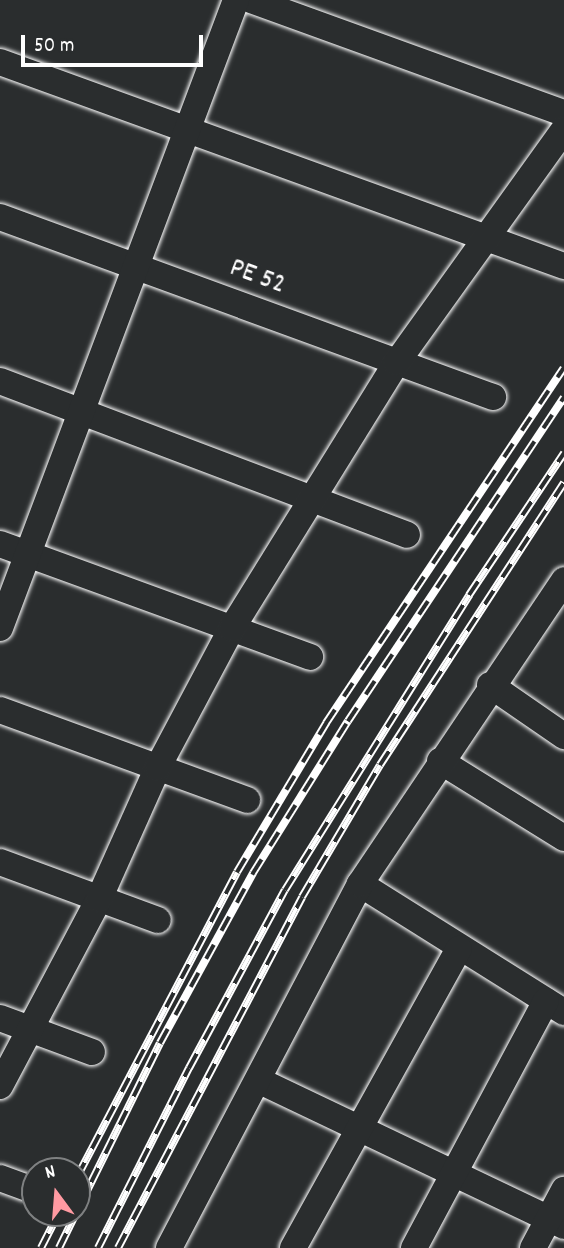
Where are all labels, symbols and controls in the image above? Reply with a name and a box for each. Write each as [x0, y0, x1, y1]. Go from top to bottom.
scale bar [24, 21, 206, 65]
text: 50 m [34, 32, 74, 62]
street label: PE 52 [224, 252, 290, 304]
north arrow [21, 1157, 91, 1227]
text: N [42, 1159, 59, 1188]

